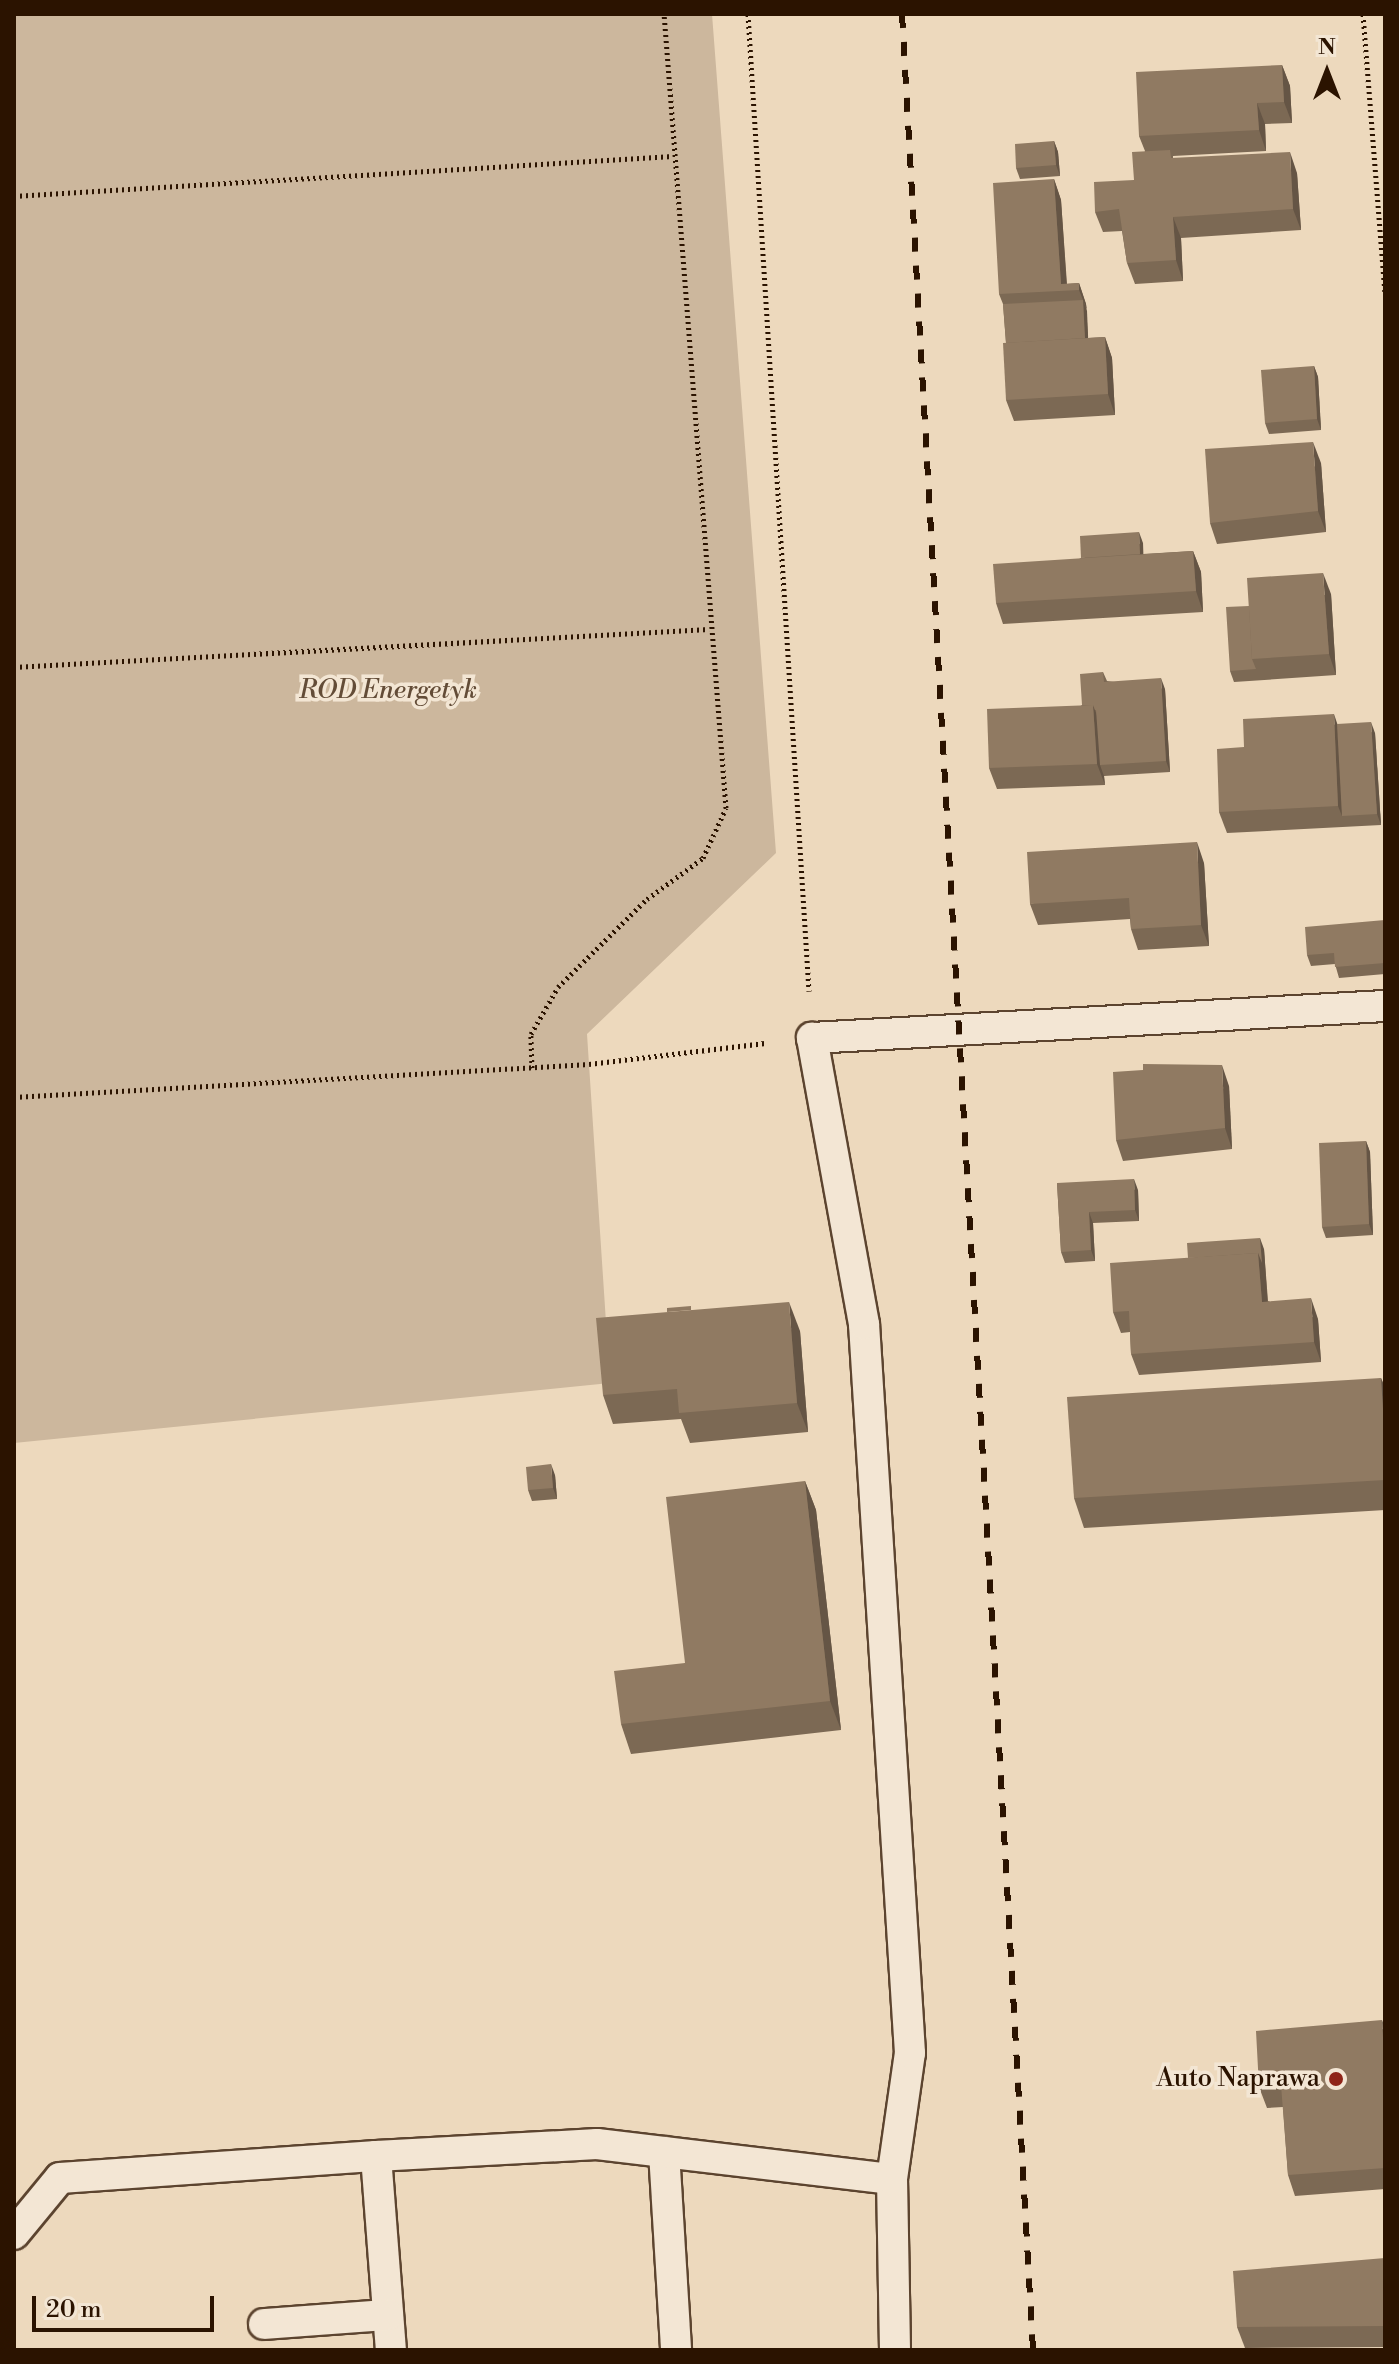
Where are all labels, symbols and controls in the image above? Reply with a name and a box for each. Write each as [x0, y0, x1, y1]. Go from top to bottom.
north arrow [1287, 32, 1367, 112]
text: N [1318, 34, 1336, 61]
park label: ROD Energetyk [299, 675, 477, 707]
place label: Auto Naprawa [1156, 2063, 1320, 2095]
marker: Auto Naprawa [1327, 2070, 1345, 2088]
scale bar [36, 2280, 218, 2330]
text: 20 m [46, 2295, 102, 2325]

